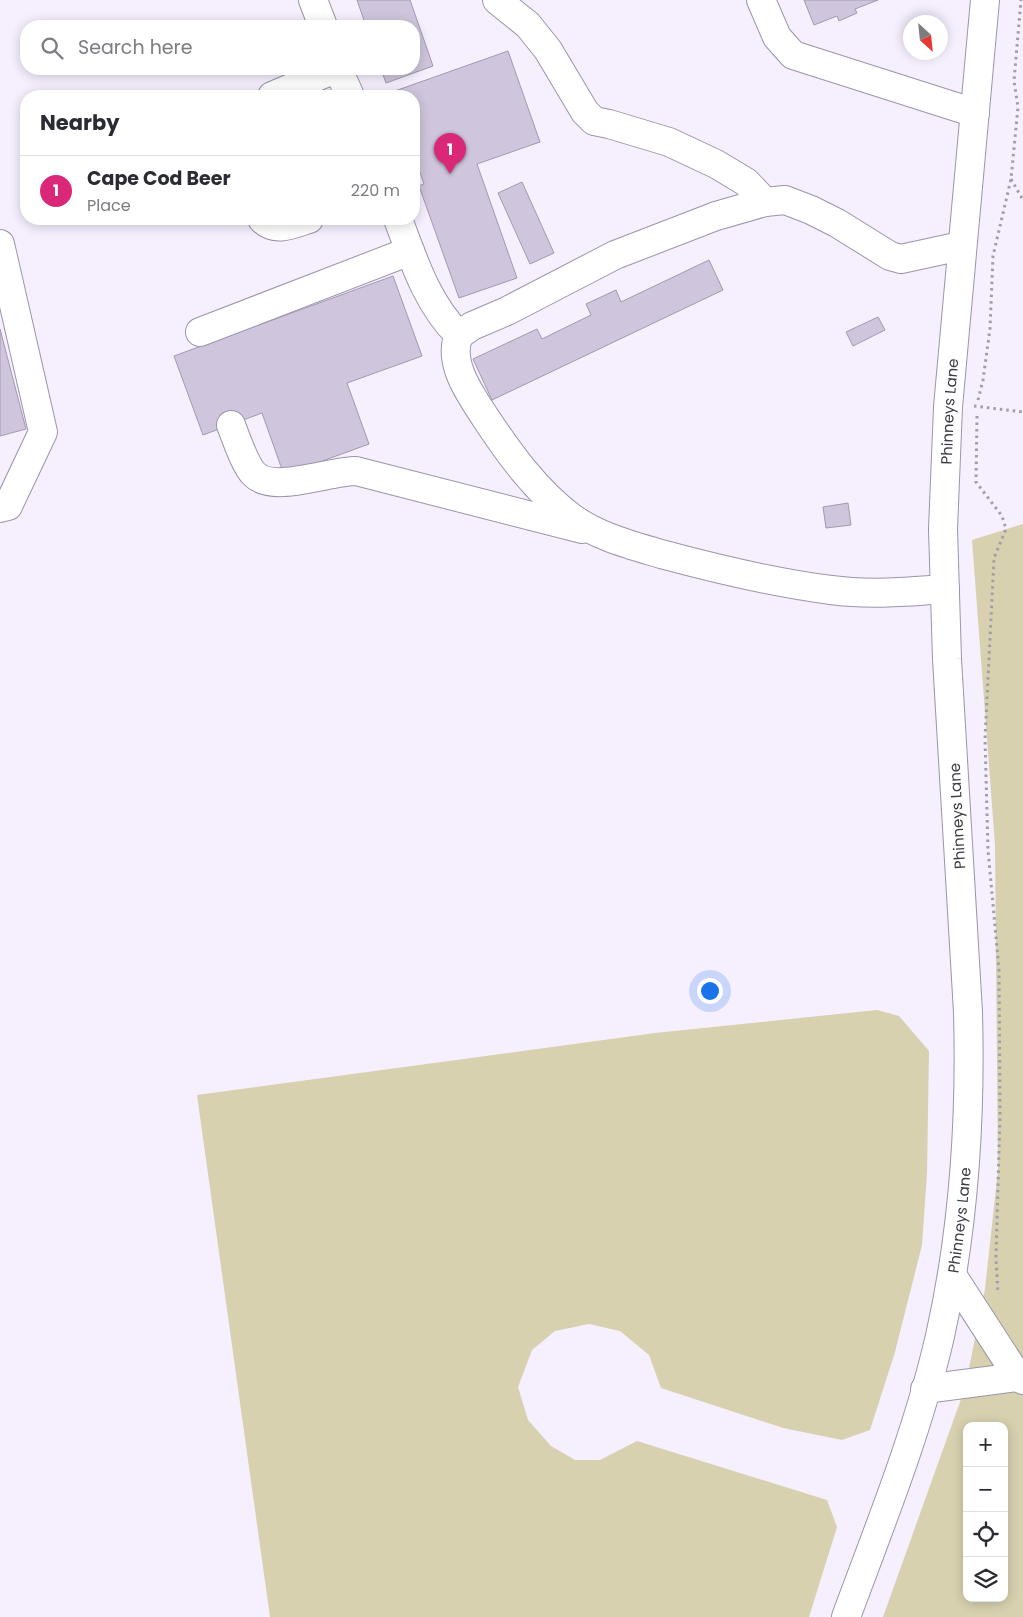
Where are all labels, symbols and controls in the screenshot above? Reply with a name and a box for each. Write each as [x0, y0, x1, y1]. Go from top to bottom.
north arrow [903, 15, 948, 60]
search box [20, 20, 420, 75]
icon: search [38, 34, 66, 62]
text: Search here [78, 34, 192, 61]
text: Nearby [40, 108, 120, 137]
pin: 1 [434, 133, 466, 174]
text: Cape Cod Beer [87, 165, 231, 192]
text: 1 [53, 179, 59, 202]
text: 220 m [351, 179, 400, 202]
text: Place [87, 194, 131, 217]
street label: Phinneys Lane [935, 357, 963, 465]
street label: Phinneys Lane [944, 762, 970, 870]
your location [697, 978, 723, 1004]
street label: Phinneys Lane [942, 1166, 975, 1275]
map controls [963, 1422, 1008, 1602]
button: + [963, 1422, 1008, 1467]
button: − [963, 1467, 1008, 1512]
button: locate [963, 1512, 1008, 1557]
button: layers [963, 1557, 1008, 1602]

